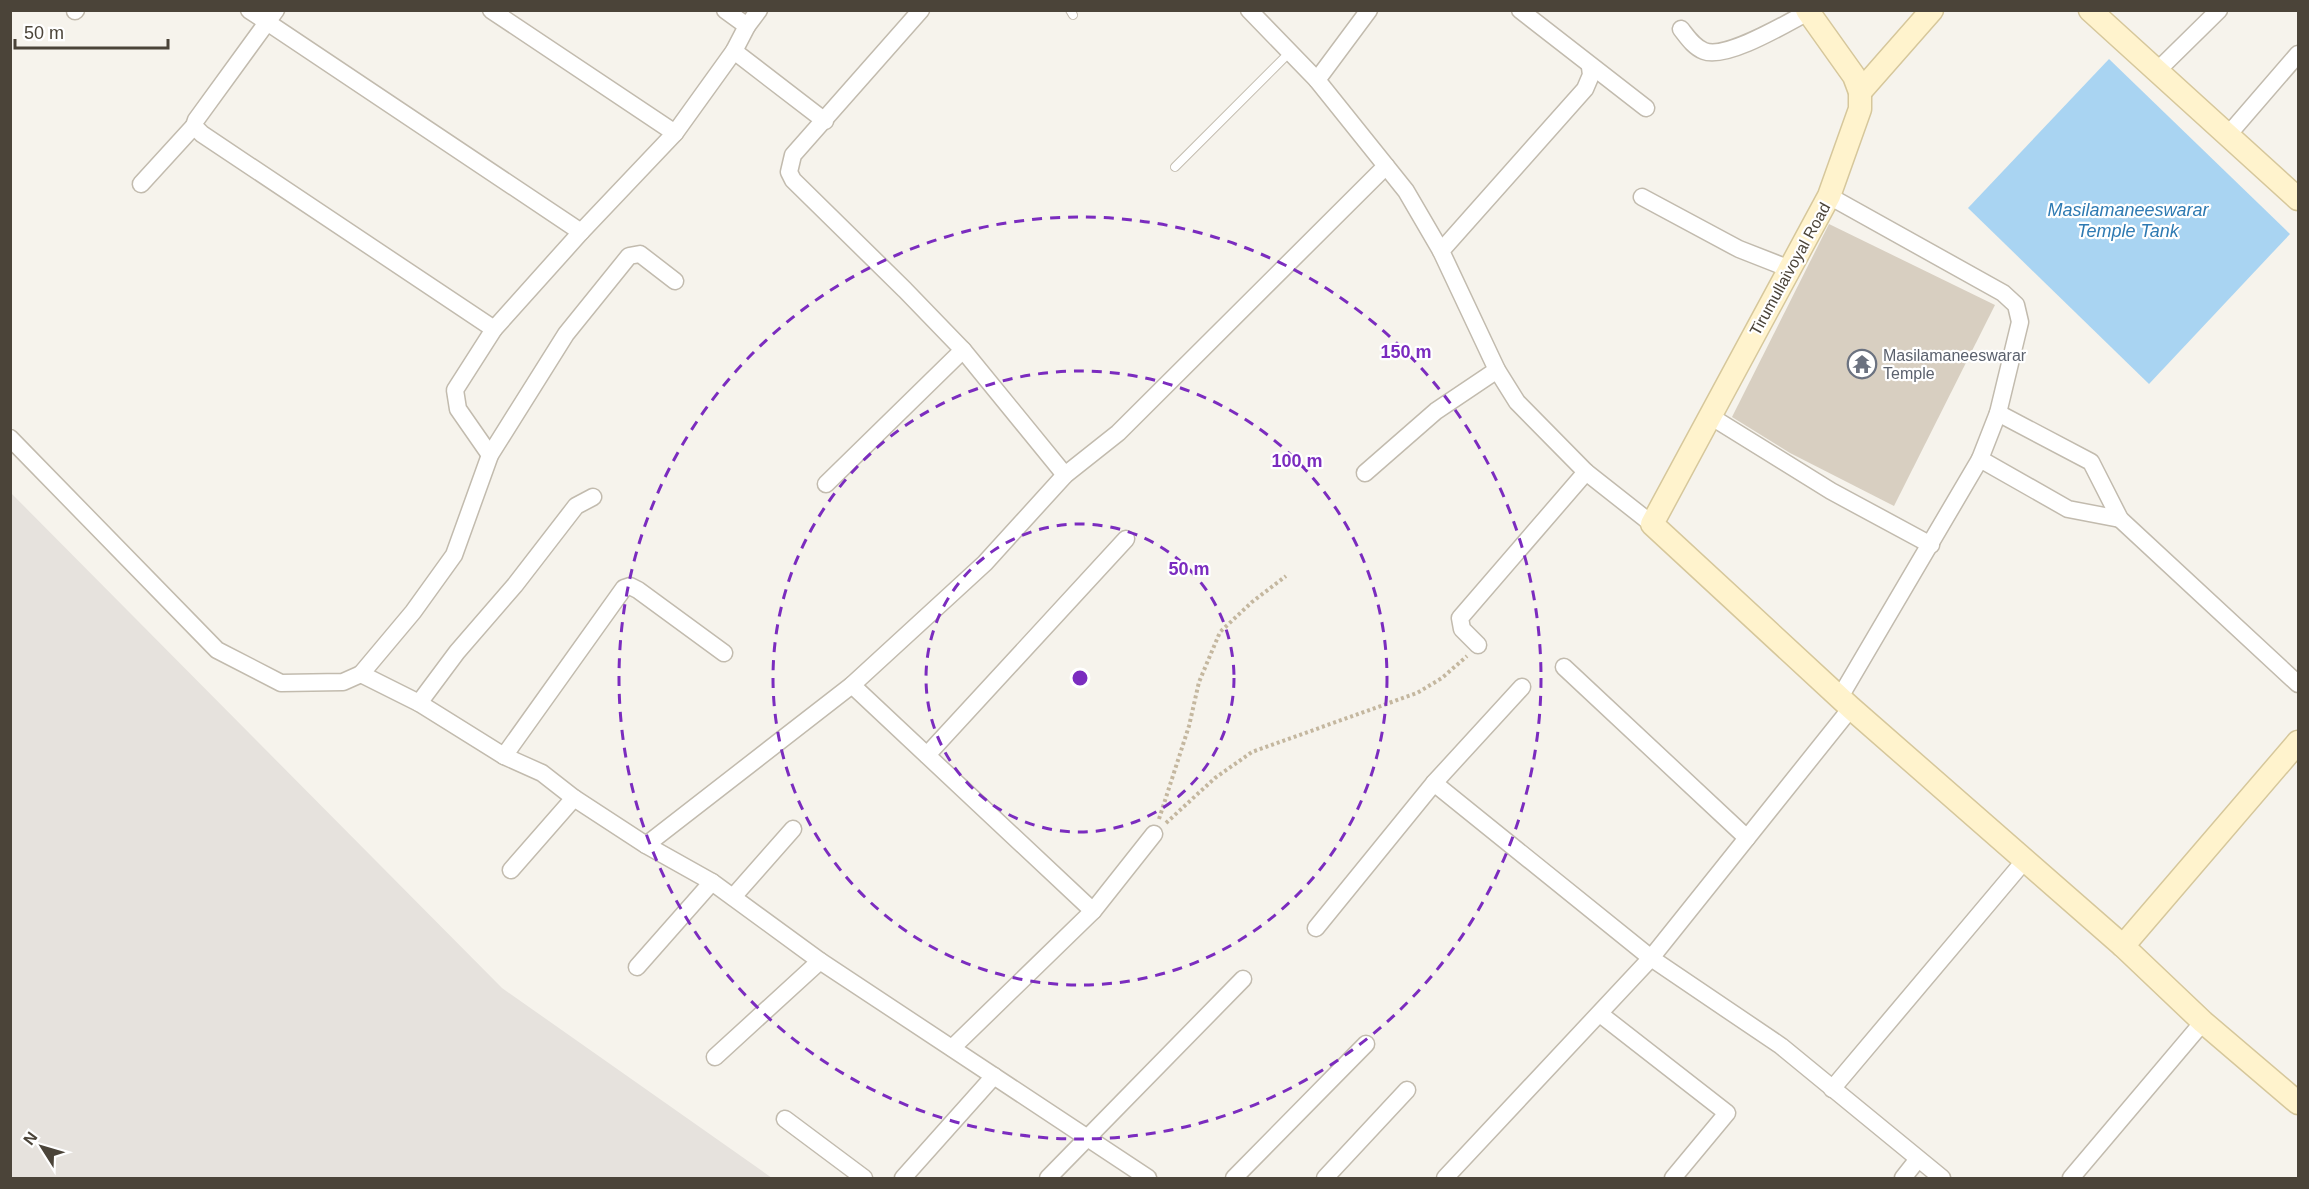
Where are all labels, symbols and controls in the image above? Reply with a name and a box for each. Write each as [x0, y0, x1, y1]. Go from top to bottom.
scale bar [15, 12, 168, 50]
text: 50 m [24, 23, 64, 43]
street label: Tirumullaivoyal Road [1746, 200, 1834, 338]
water label: Masilamaneeswarar Temple Tank [2047, 200, 2210, 241]
text: 150 m [1380, 342, 1432, 362]
place label: Masilamaneeswarar Temple [1883, 347, 2027, 382]
temple icon: Masilamaneeswarar Temple [1846, 348, 1878, 380]
text: 100 m [1271, 451, 1323, 471]
text: 50 m [1168, 559, 1210, 579]
centre of rings [1070, 668, 1090, 688]
north arrow [12, 1117, 72, 1177]
text: N [20, 1129, 41, 1148]

